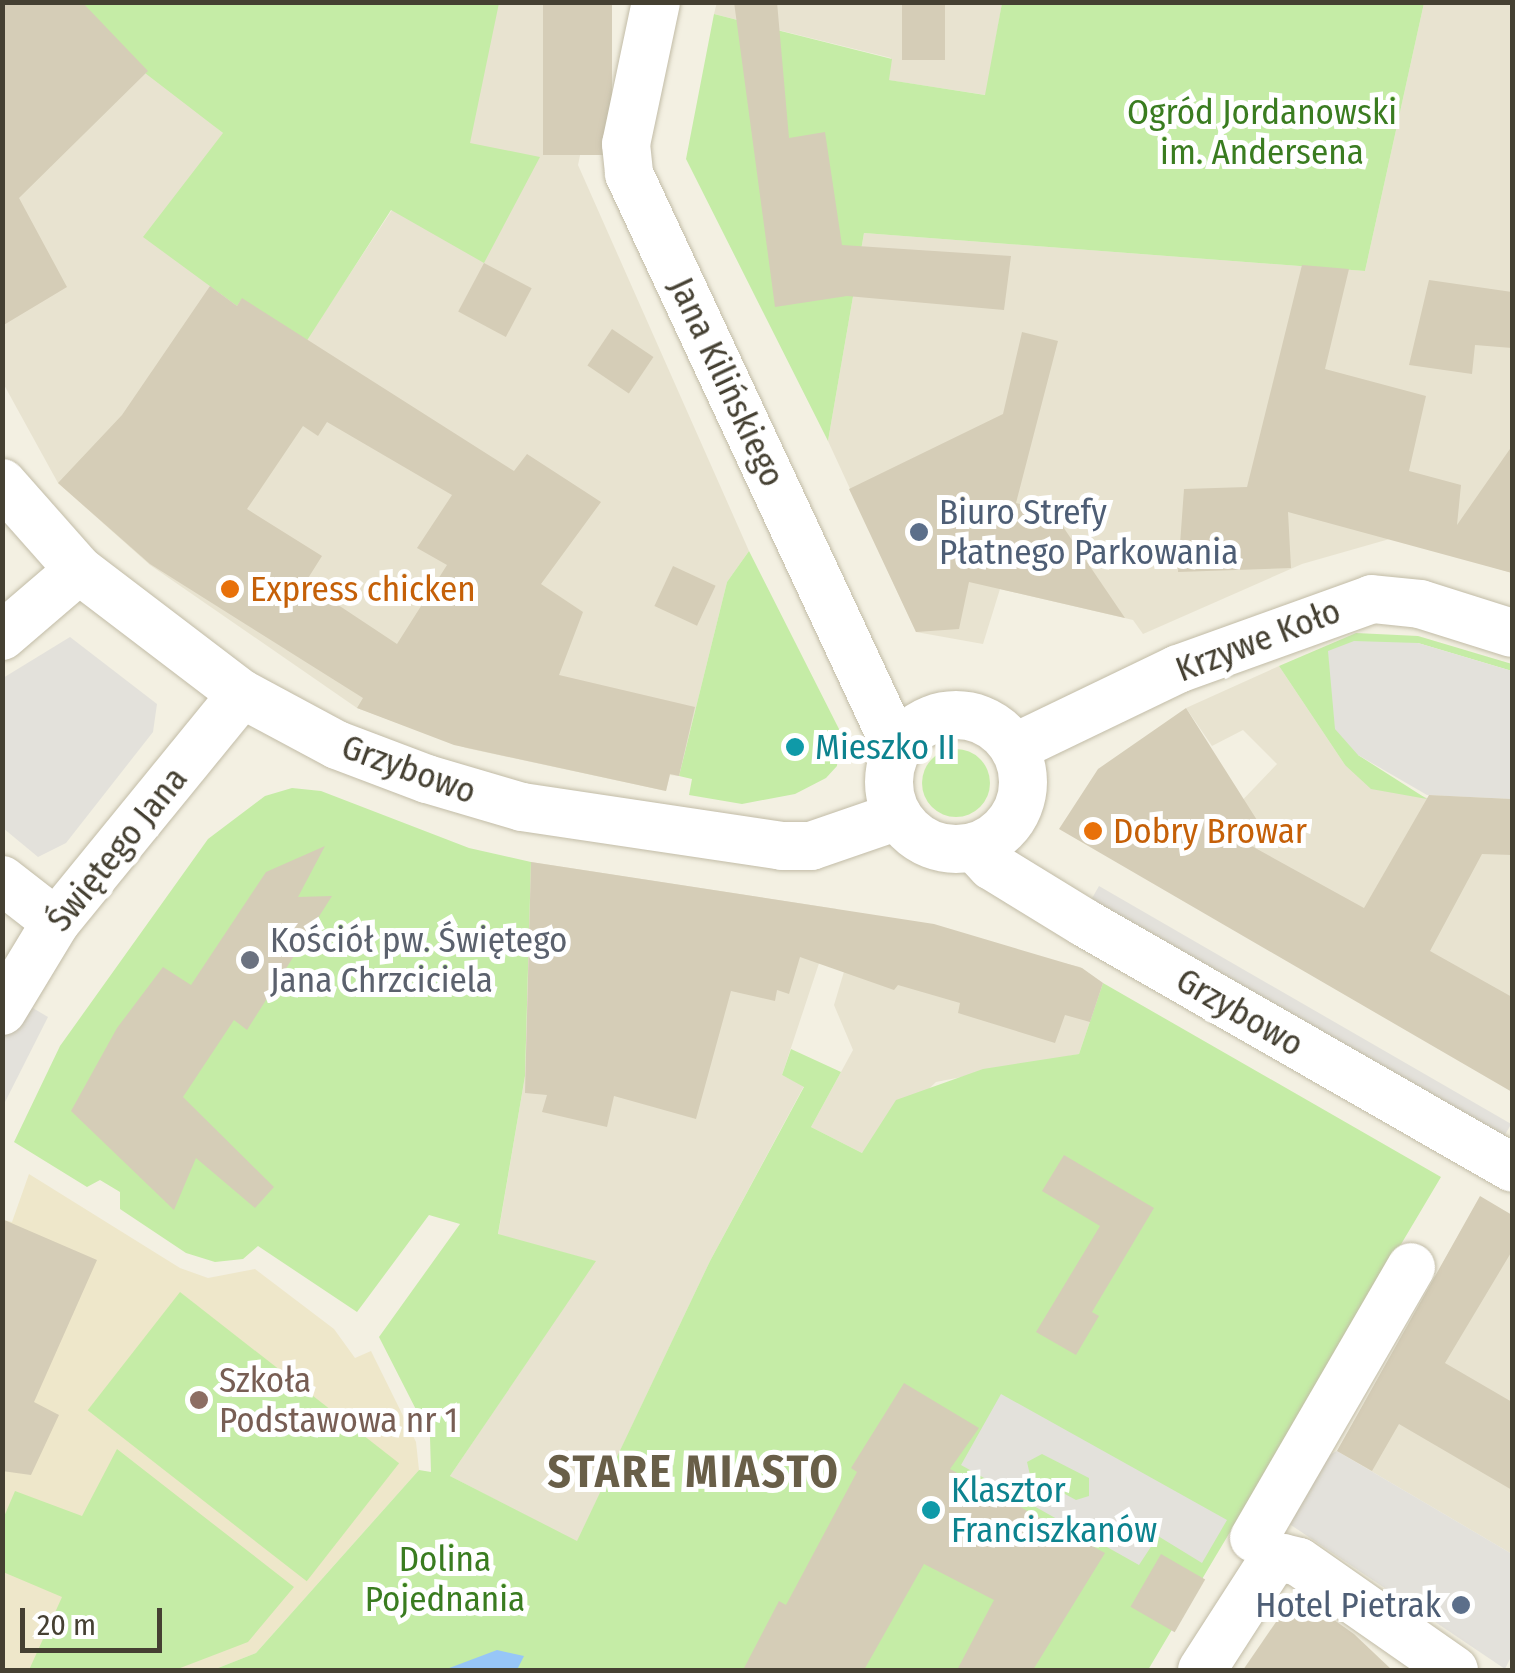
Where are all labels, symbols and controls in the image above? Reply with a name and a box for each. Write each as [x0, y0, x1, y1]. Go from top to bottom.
park label: Ogród Jordanowski im. Andersena [1127, 91, 1397, 173]
street label: Jana Kilińskiego [660, 271, 794, 493]
place label: Biuro Strefy Płatnego Parkowania [939, 491, 1238, 573]
marker: Biuro Strefy Płatnego Parkowania [908, 521, 930, 543]
place label: Express chicken [250, 568, 476, 610]
marker: Express chicken [219, 578, 241, 600]
street label: Krzywe Koło [1170, 589, 1346, 691]
street label: Grzybowo [336, 725, 482, 813]
place label: Mieszko II [815, 726, 956, 768]
marker: Mieszko II [784, 736, 806, 758]
street label: Świętego Jana [38, 758, 196, 940]
place label: Dobry Browar [1113, 810, 1307, 852]
marker: Dobry Browar [1082, 820, 1104, 842]
place label: Kościół pw. Świętego Jana Chrzciciela [270, 919, 567, 1001]
marker: Kościół pw. Świętego Jana Chrzciciela [239, 949, 261, 971]
street label: Grzybowo [1169, 959, 1311, 1065]
place label: Szkoła Podstawowa nr 1 [219, 1359, 458, 1441]
marker: Szkoła Podstawowa nr 1 [188, 1389, 210, 1411]
district label: STARE MIASTO [548, 1446, 840, 1500]
place label: Klasztor Franciszkanów [951, 1469, 1157, 1551]
marker: Klasztor Franciszkanów [920, 1499, 942, 1521]
park label: Dolina Pojednania [365, 1538, 525, 1620]
place label: Hotel Pietrak [1255, 1584, 1441, 1626]
scale bar [25, 1588, 168, 1650]
marker: Hotel Pietrak [1450, 1594, 1472, 1616]
text: 20 m [37, 1607, 96, 1643]

